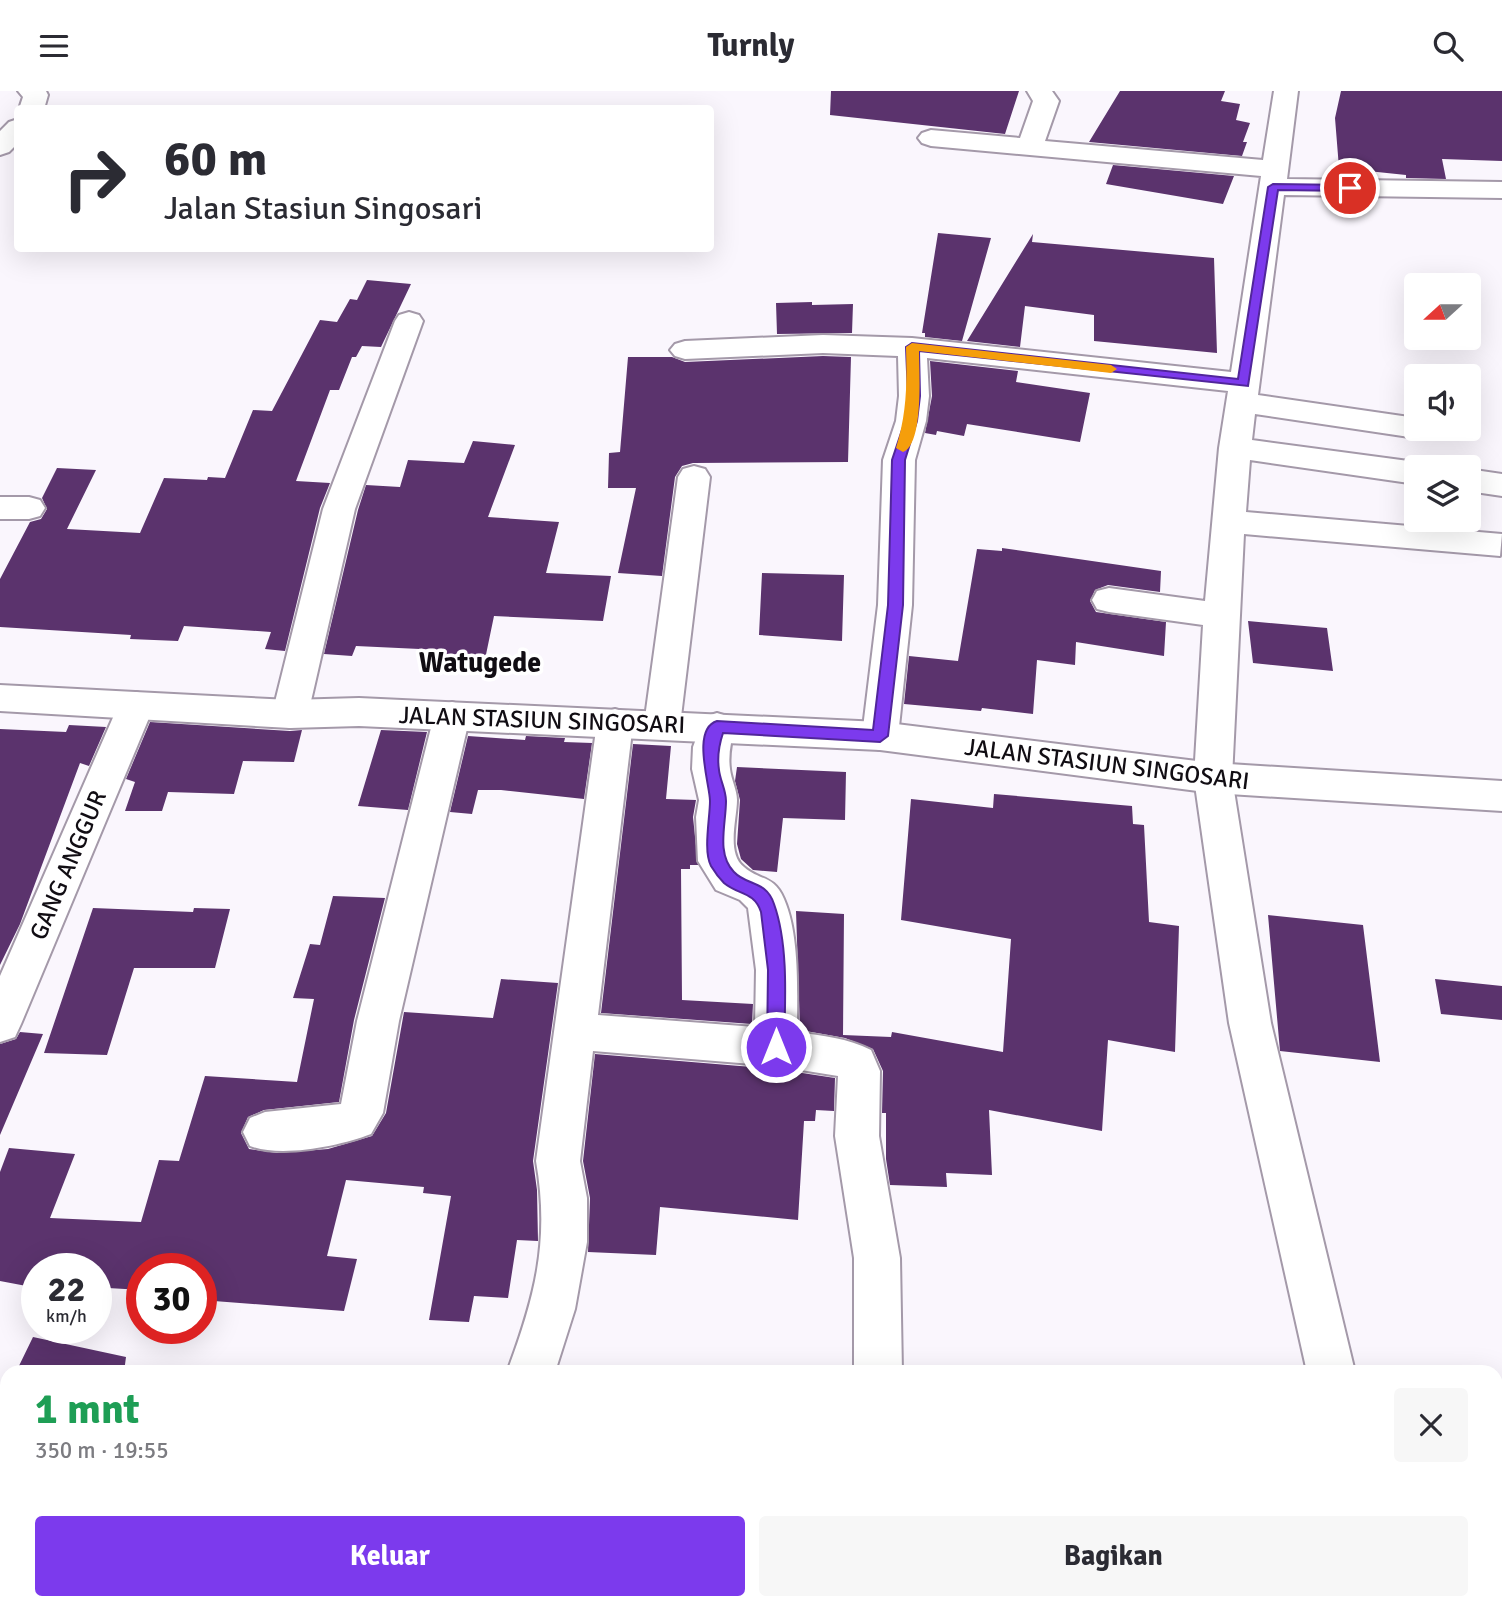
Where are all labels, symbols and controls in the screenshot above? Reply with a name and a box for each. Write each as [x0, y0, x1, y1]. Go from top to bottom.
text: Turnly [708, 26, 794, 65]
icon: menu [35, 27, 73, 65]
icon: search [1429, 27, 1467, 65]
text: 60 m [164, 129, 267, 189]
icon: right [49, 133, 140, 224]
pin [1320, 158, 1380, 218]
icon: arrive [1331, 169, 1369, 207]
text: Jalan Stasiun Singosari [164, 189, 483, 228]
north arrow [1404, 273, 1480, 350]
map controls [1404, 273, 1481, 532]
button: sound [1404, 364, 1481, 441]
button: layers [1404, 455, 1481, 532]
district label: Watugede [419, 646, 541, 680]
street label: JALAN STASIUN SINGOSARI [398, 700, 686, 740]
street label: JALAN STASIUN SINGOSARI [963, 732, 1251, 796]
street label: GANG ANGGUR [23, 786, 113, 944]
position arrow [739, 1010, 813, 1084]
speed limit sign: 30 [126, 1253, 217, 1344]
text: 22 [48, 1268, 85, 1311]
text: km/h [46, 1305, 87, 1327]
text: 1 mnt [35, 1384, 140, 1435]
button: close [1394, 1388, 1468, 1462]
text: 350 m · 19:55 [35, 1436, 169, 1465]
button: Keluar [35, 1516, 745, 1596]
button: Bagikan [759, 1516, 1468, 1596]

